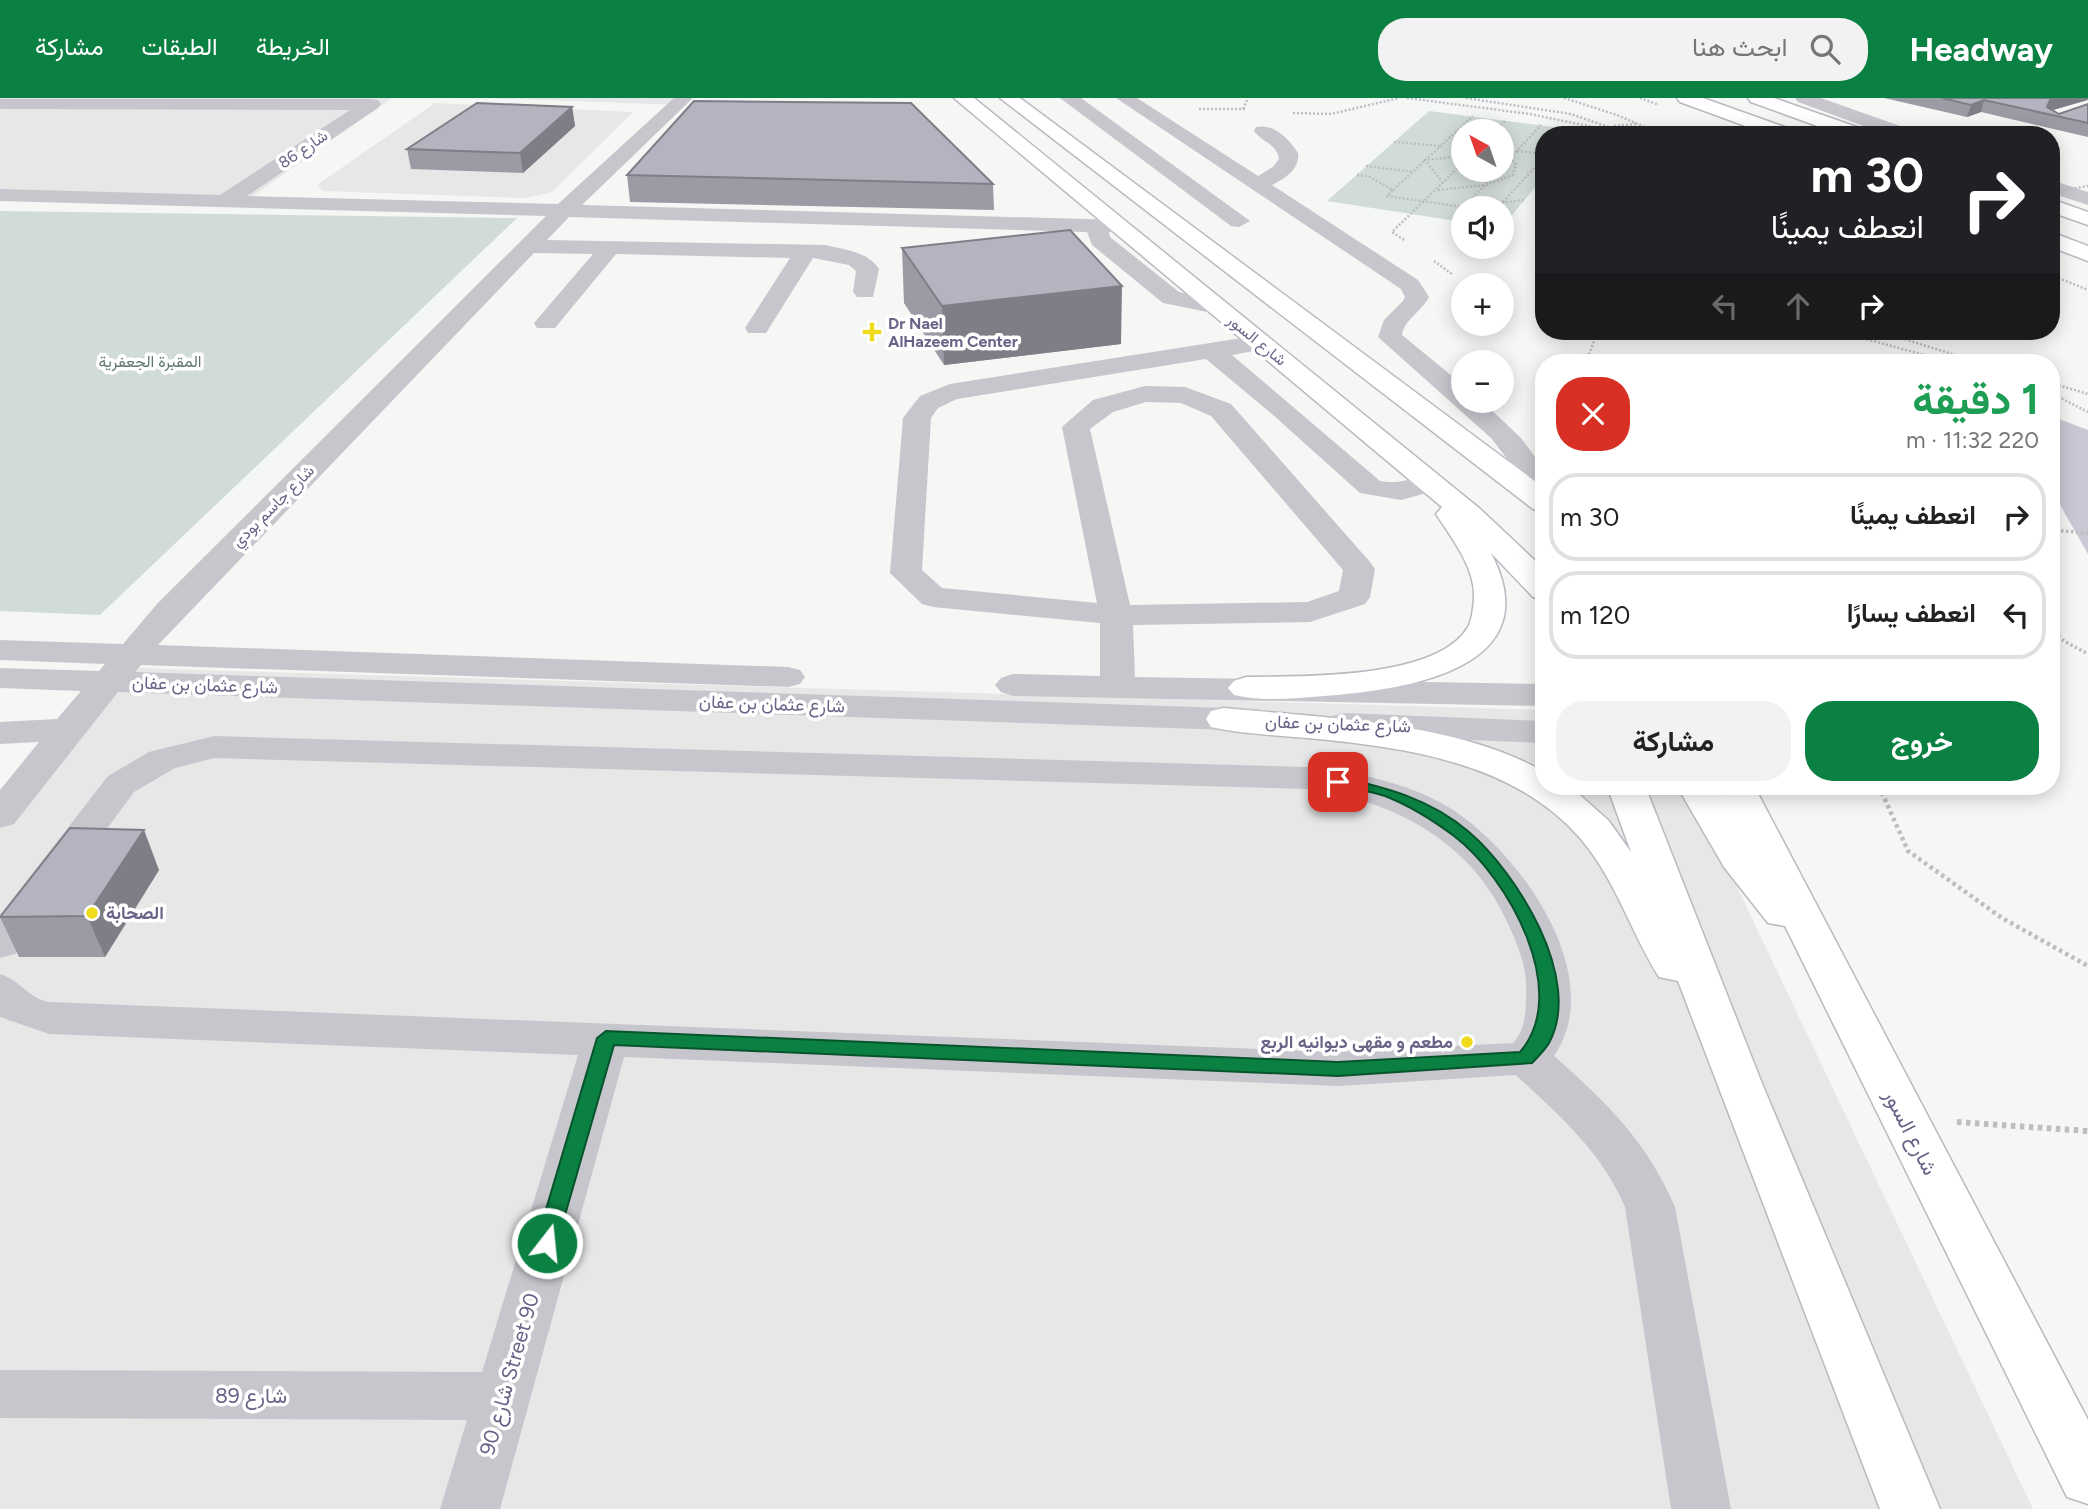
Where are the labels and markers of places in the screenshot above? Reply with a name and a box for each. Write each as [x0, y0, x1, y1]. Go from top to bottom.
place label: Dr Nael AlHazeem Center [888, 314, 1018, 351]
marker: Dr Nael AlHazeem Center [862, 322, 882, 342]
pin [1308, 752, 1368, 812]
place label: الصحابة [106, 902, 164, 924]
marker: الصحابة [84, 905, 100, 921]
place label: مطعم و مقهى ديوانيه الربع [1260, 1031, 1453, 1054]
marker: مطعم و مقهى ديوانيه الربع [1459, 1034, 1475, 1050]

